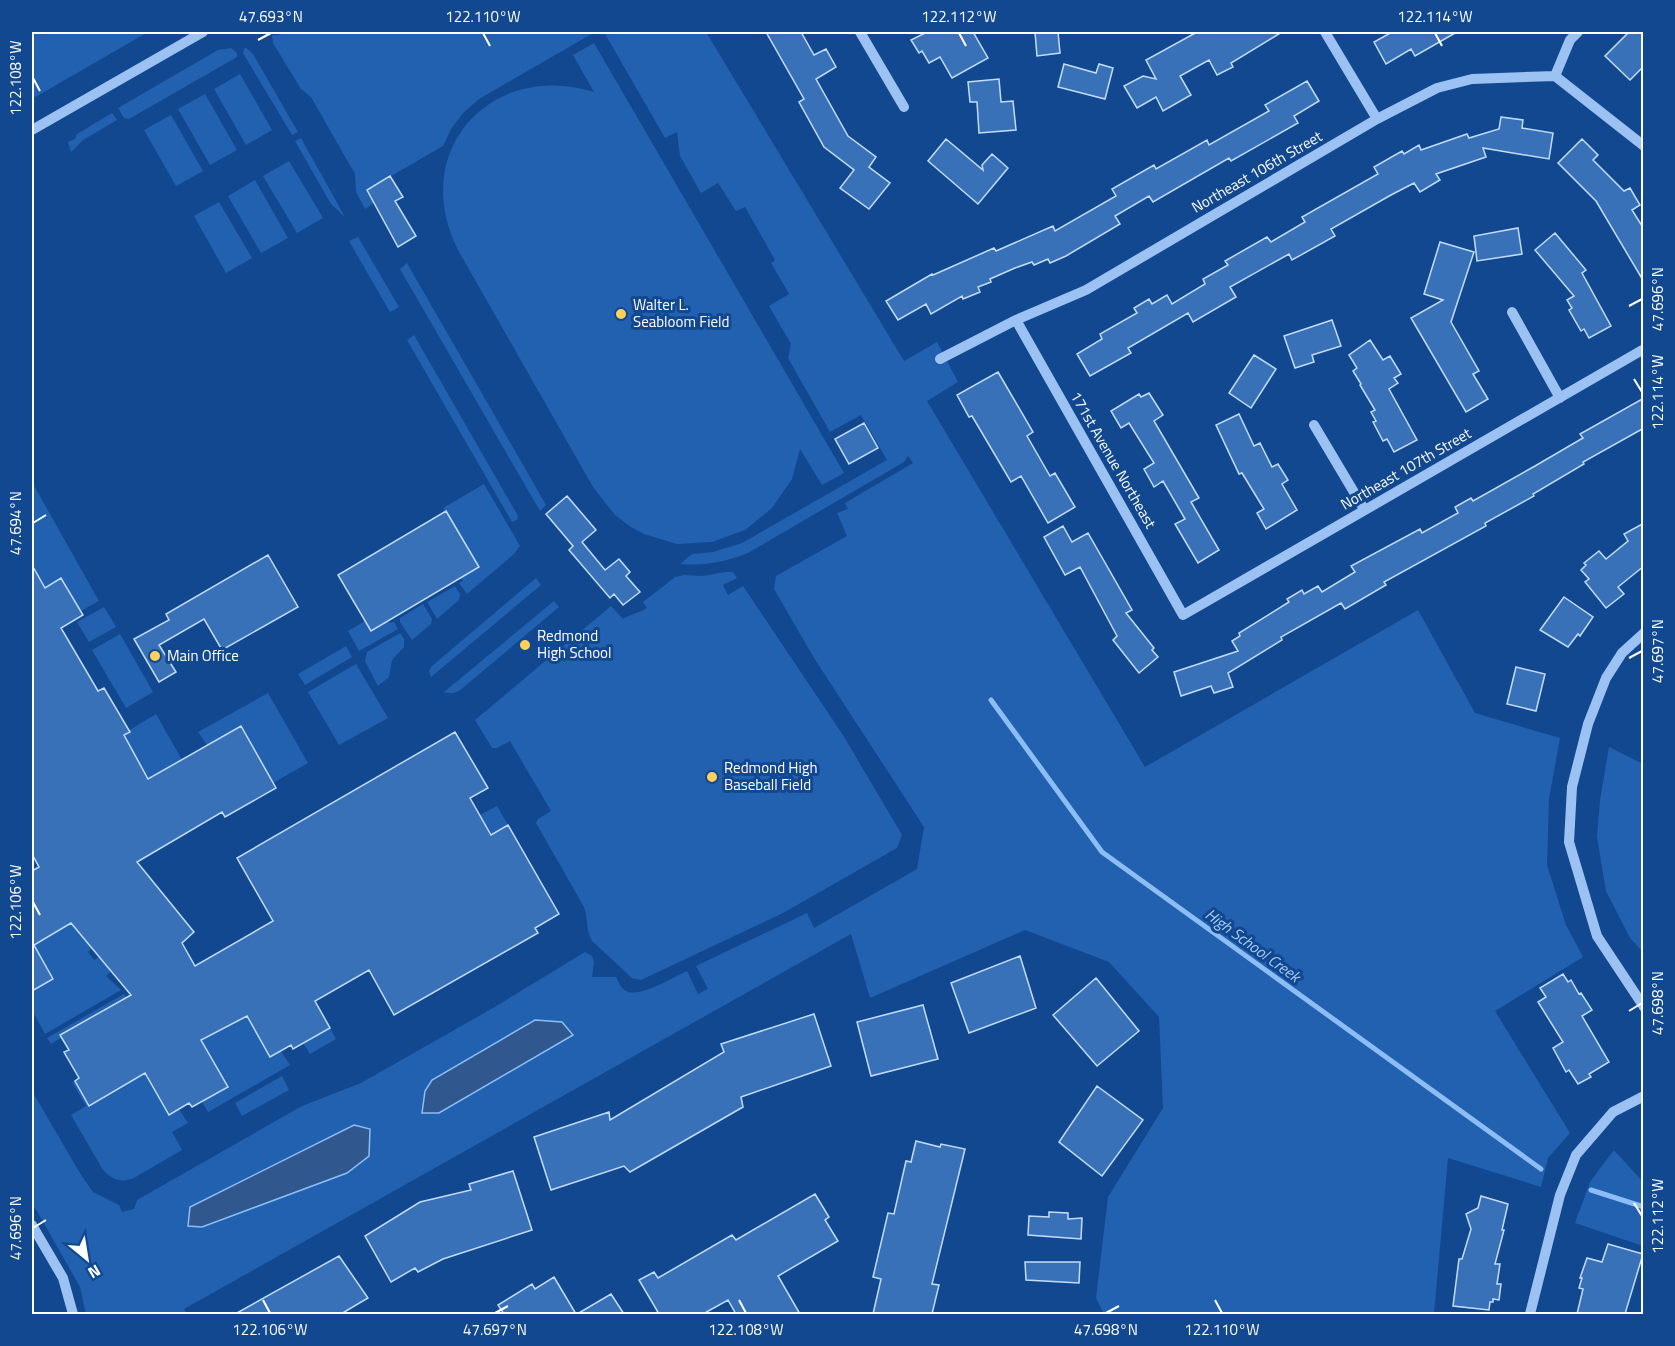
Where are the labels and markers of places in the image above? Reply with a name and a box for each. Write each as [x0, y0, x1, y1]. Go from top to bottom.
place label: Walter L. Seabloom Field [633, 293, 729, 333]
marker: Walter L. Seabloom Field [614, 307, 628, 321]
place label: Redmond High School [537, 624, 612, 664]
marker: Redmond High School [518, 638, 532, 652]
place label: Main Office [167, 644, 239, 667]
marker: Main Office [148, 649, 162, 663]
place label: Redmond High Baseball Field [724, 756, 818, 796]
marker: Redmond High Baseball Field [705, 770, 719, 784]

